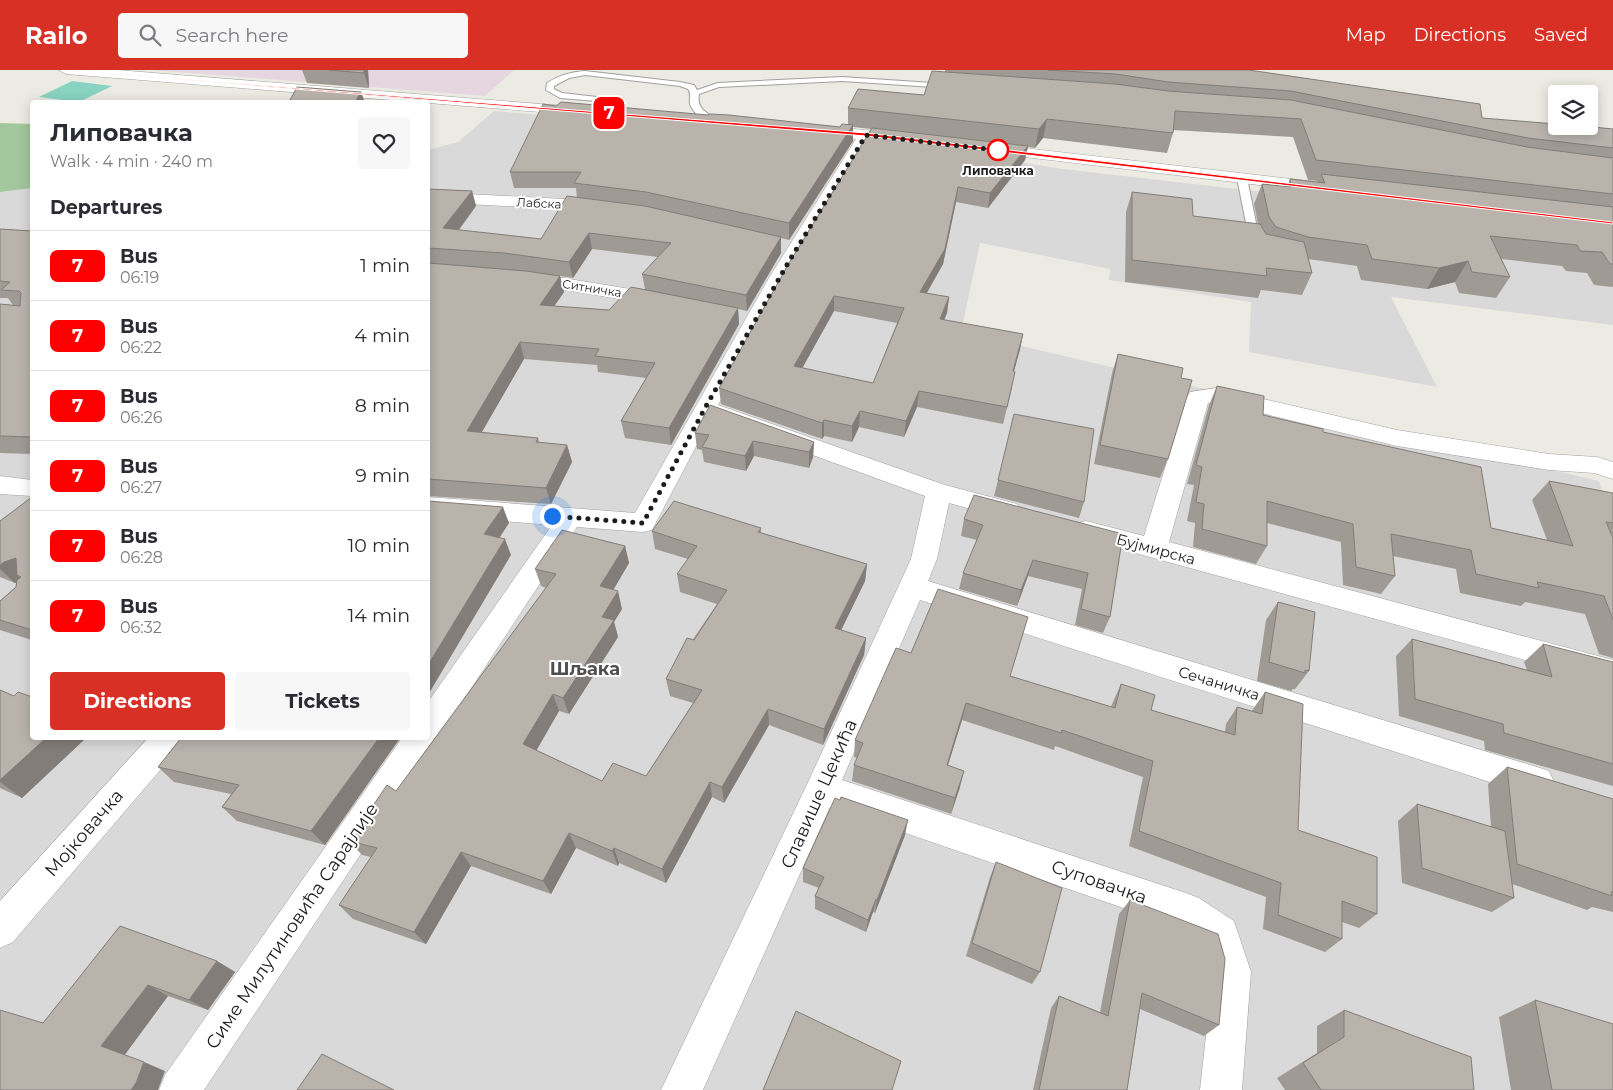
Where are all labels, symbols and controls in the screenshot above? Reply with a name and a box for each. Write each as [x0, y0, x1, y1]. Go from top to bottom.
search box [118, 13, 468, 58]
text: Railo [25, 21, 88, 50]
icon: search [136, 21, 164, 49]
text: Search here [176, 24, 289, 47]
text: Map [1346, 24, 1386, 46]
text: Directions [1414, 24, 1506, 46]
text: Saved [1534, 24, 1588, 46]
map controls [1548, 85, 1598, 135]
button: layers [1548, 85, 1598, 135]
line badge: 7 [593, 97, 625, 129]
text: 7 [603, 102, 615, 124]
button: heart [358, 117, 410, 169]
text: Липовачка [50, 118, 193, 147]
marker: Липовачка [987, 139, 1009, 161]
text: Walk · 4 min · 240 m [50, 152, 213, 171]
place label: Липовачка [962, 163, 1034, 178]
street label: Лабска [516, 194, 562, 212]
text: Departures [50, 196, 162, 219]
text: Bus [120, 245, 158, 268]
text: 1 min [360, 254, 410, 277]
text: 7 [72, 255, 83, 277]
text: 06:19 [120, 268, 159, 287]
street label: Ситничка [561, 276, 623, 300]
text: Bus [120, 315, 158, 338]
text: 4 min [354, 324, 410, 347]
text: 7 [72, 325, 83, 347]
text: 06:22 [120, 338, 162, 357]
text: Bus [120, 385, 158, 408]
text: 8 min [355, 394, 410, 417]
text: 7 [72, 395, 83, 417]
text: 06:26 [120, 408, 163, 427]
text: Bus [120, 455, 158, 478]
text: 9 min [355, 464, 410, 487]
text: 7 [72, 465, 83, 487]
text: 06:27 [120, 478, 162, 497]
your location [540, 504, 565, 529]
text: Bus [120, 525, 158, 548]
street label: Бујмирска [1114, 529, 1198, 569]
text: 10 min [347, 534, 410, 557]
text: 7 [72, 535, 83, 557]
text: 06:28 [120, 548, 163, 567]
text: Bus [120, 595, 158, 618]
text: 14 min [347, 604, 410, 627]
text: 7 [72, 605, 83, 627]
text: 06:32 [120, 618, 162, 637]
district label: Шљака [550, 658, 620, 680]
street label: Сечаничка [1176, 662, 1262, 704]
button: Directions [50, 672, 225, 730]
button: Tickets [235, 672, 410, 730]
street label: Славише Цекића [776, 716, 862, 872]
street label: Мојковачка [40, 785, 128, 881]
street label: Симе Милутиновића Сарајлије [201, 799, 383, 1053]
street label: Суповачка [1048, 855, 1150, 909]

